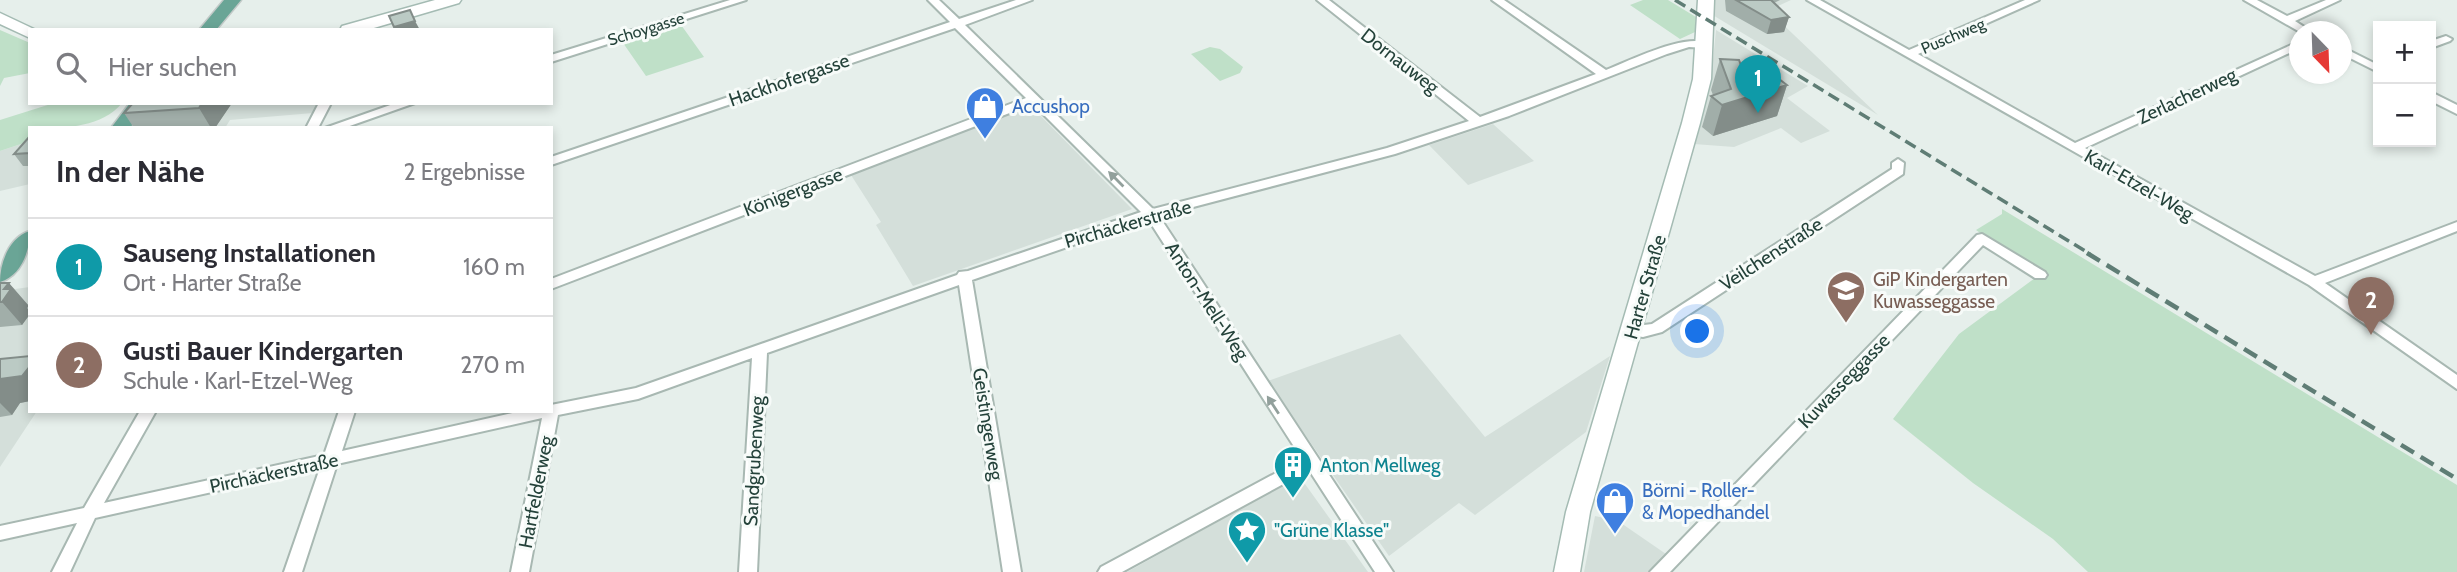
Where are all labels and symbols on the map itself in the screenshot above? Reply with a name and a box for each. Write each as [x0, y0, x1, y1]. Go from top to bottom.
street label: Schoygasse [605, 8, 687, 50]
street label: Puschweg [1918, 14, 1989, 58]
north arrow [2289, 21, 2352, 84]
street label: Dornauweg [1356, 23, 1444, 99]
street label: Hackhofergasse [726, 49, 853, 111]
pin: 1 [1735, 55, 1781, 113]
street label: Zerlacherweg [2134, 63, 2241, 129]
shop icon: Accushop [964, 85, 1006, 140]
place label: Accushop [1012, 95, 1090, 118]
street label: Karl-Etzel-Weg [2080, 144, 2198, 226]
street label: Königergasse [740, 162, 846, 221]
one-way arrow [1107, 170, 1124, 187]
street label: Pirchäckerstraße [1062, 195, 1194, 253]
street label: Veilchenstraße [1715, 212, 1827, 296]
street label: Harter Straße [1619, 232, 1671, 342]
street label: Anton-Mell-Weg [1160, 238, 1254, 365]
place label: GiP Kindergarten Kuwasseggasse [1873, 268, 2008, 313]
school or university icon: GiP Kindergarten Kuwasseggasse [1825, 269, 1867, 324]
pin: 2 [2348, 277, 2394, 335]
your location [1680, 314, 1714, 348]
street label: Kuwasseggasse [1793, 329, 1895, 433]
street label: Geistingerweg [968, 366, 1008, 482]
street label: Sandgrubenweg [739, 395, 769, 527]
one-way arrow [1267, 395, 1280, 414]
street label: Hartfelderweg [514, 433, 558, 550]
building icon: Anton Mellweg [1272, 444, 1314, 499]
street label: Pirchäckerstraße [208, 448, 341, 498]
place label: Anton Mellweg [1320, 454, 1441, 477]
place label: Börni - Roller- & Mopedhandel [1642, 479, 1770, 524]
shop icon: Börni - Roller- & Mopedhandel [1594, 480, 1636, 535]
place icon: "Grüne Klasse" [1226, 509, 1268, 564]
place label: "Grüne Klasse" [1274, 519, 1389, 542]

